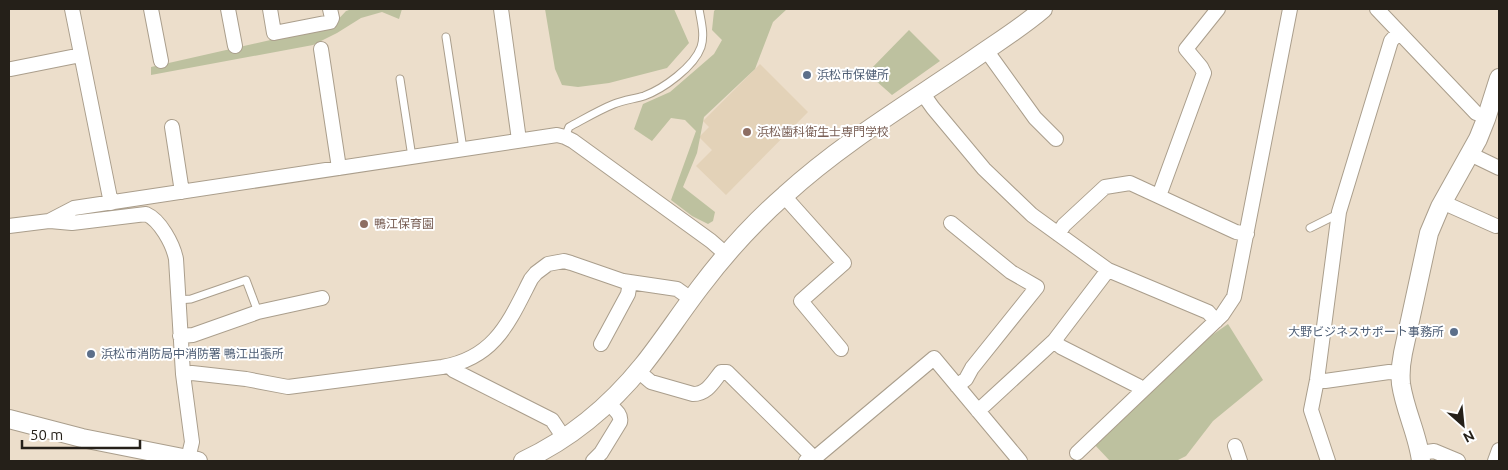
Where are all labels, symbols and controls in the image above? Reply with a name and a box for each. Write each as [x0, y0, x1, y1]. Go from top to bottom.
place label: 浜松市保健所 [817, 68, 889, 81]
marker: 浜松市保健所 [801, 69, 813, 81]
place label: 浜松歯科衛生士専門学校 [757, 125, 889, 138]
marker: 浜松歯科衛生士専門学校 [741, 126, 753, 138]
place label: 鴨江保育園 [374, 217, 434, 230]
marker: 鴨江保育園 [358, 218, 370, 230]
place label: 大野ビジネスサポート事務所 [1288, 325, 1444, 338]
marker: 大野ビジネスサポート事務所 [1448, 326, 1460, 338]
place label: 浜松市消防局中消防署 鴨江出張所 [101, 347, 284, 360]
marker: 浜松市消防局中消防署 鴨江出張所 [85, 348, 97, 360]
north arrow [1438, 400, 1488, 450]
scale bar [22, 418, 140, 450]
text: 50 m [30, 426, 63, 443]
text: N [1461, 427, 1477, 446]

